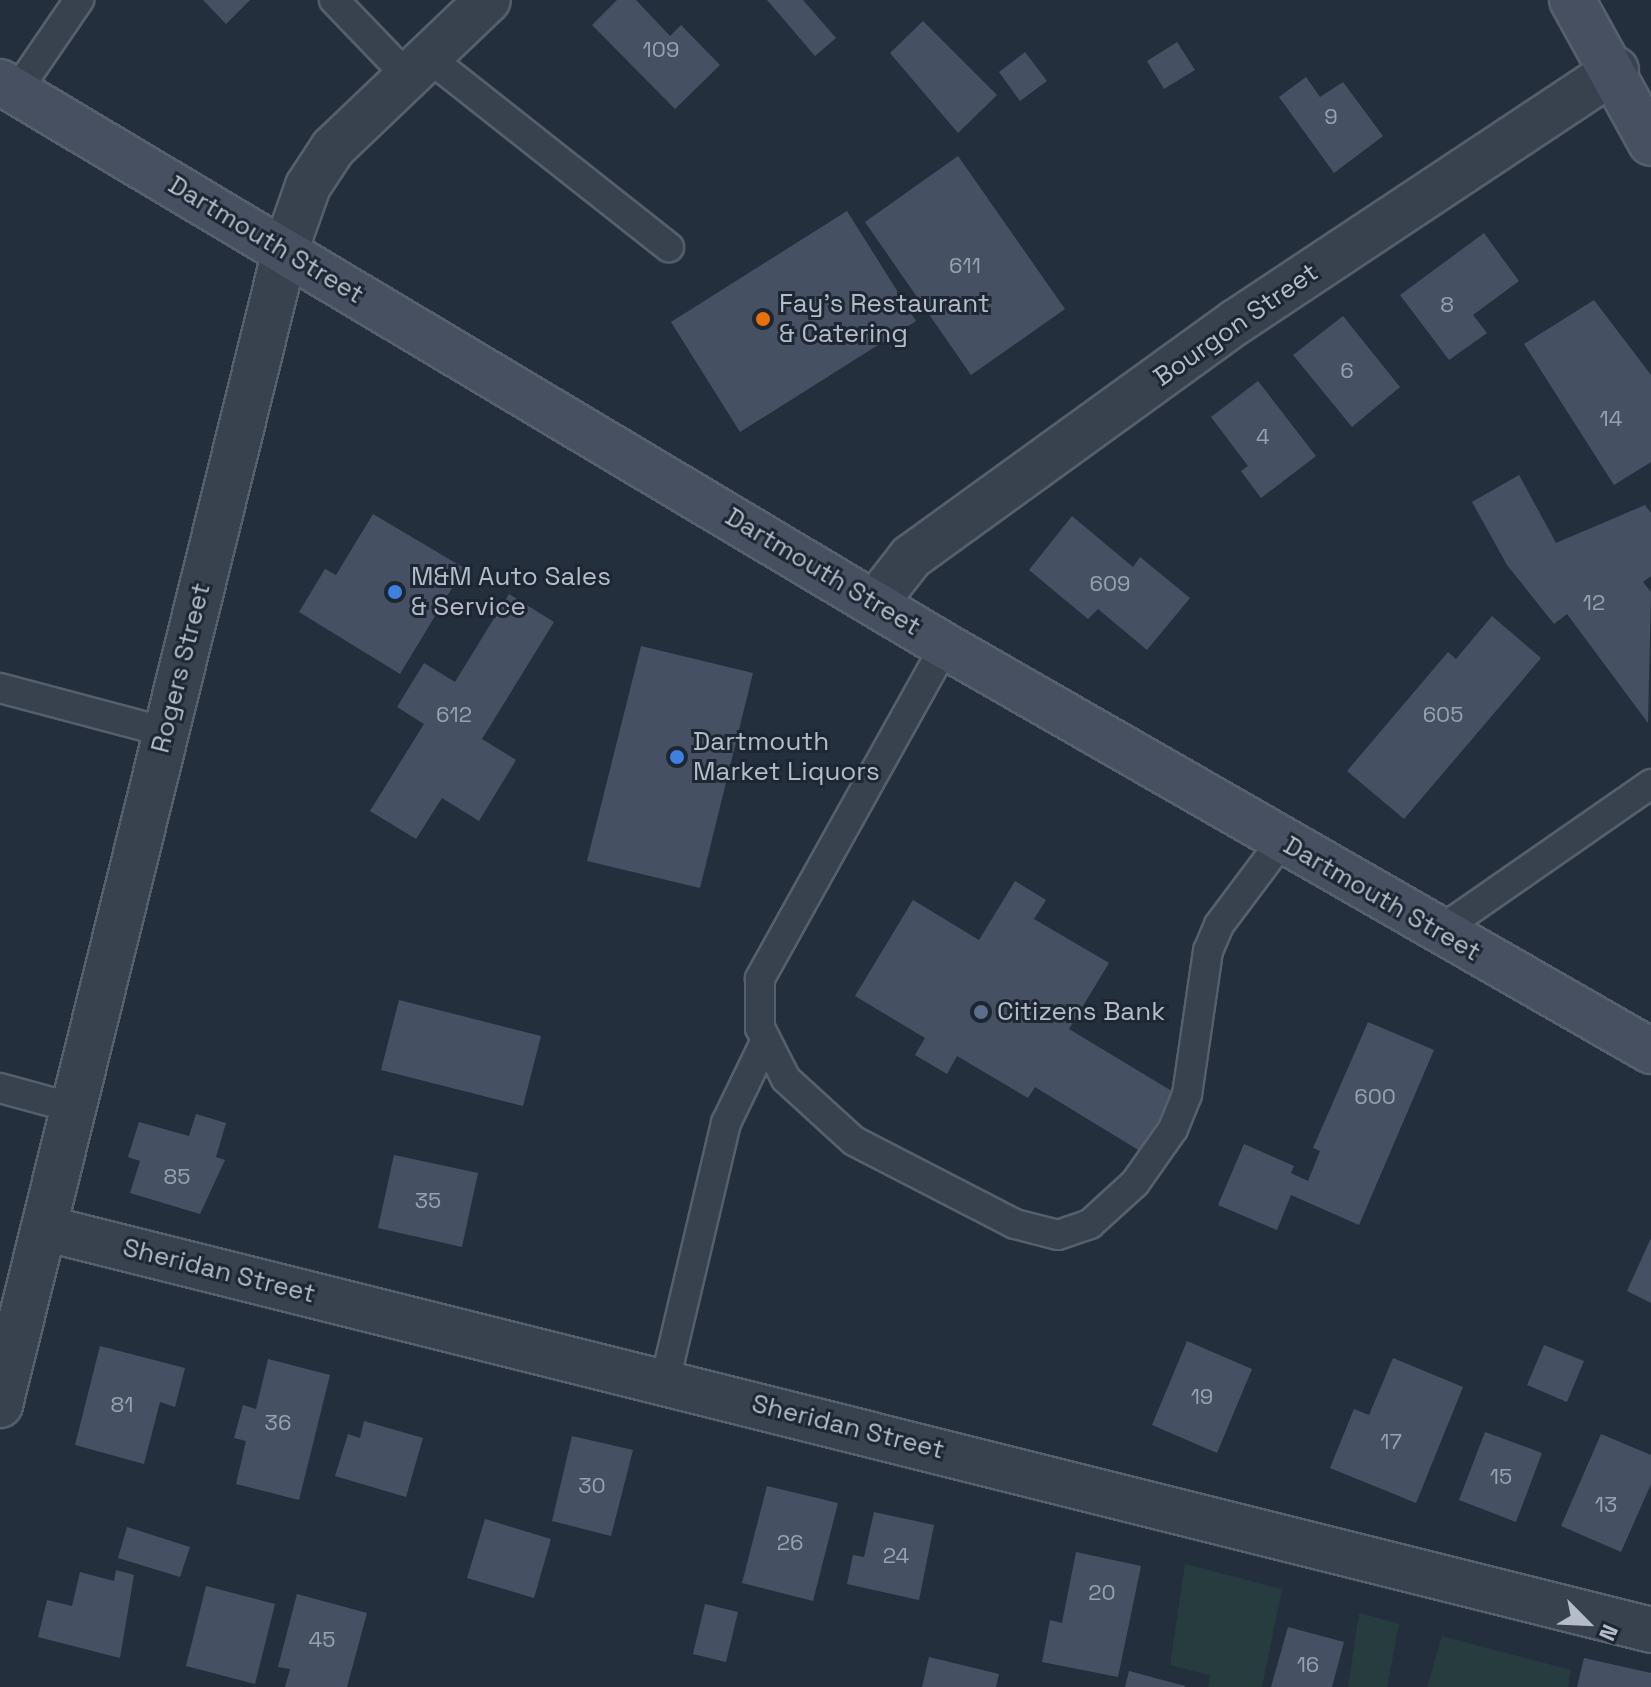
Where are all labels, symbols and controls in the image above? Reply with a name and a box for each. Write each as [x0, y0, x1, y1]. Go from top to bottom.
house number: 109 [643, 37, 679, 63]
house number: 9 [1324, 104, 1338, 130]
street label: Dartmouth Street [163, 169, 369, 311]
house number: 611 [949, 253, 981, 279]
street label: Bourgon Street [1148, 257, 1324, 393]
place label: Fay's Restaurant & Catering [779, 288, 990, 350]
house number: 8 [1440, 292, 1454, 318]
marker: Fay's Restaurant & Catering [754, 310, 772, 328]
house number: 6 [1340, 358, 1354, 384]
house number: 14 [1600, 406, 1622, 432]
house number: 4 [1256, 424, 1270, 450]
street label: Dartmouth Street [720, 501, 926, 643]
place label: M&M Auto Sales & Service [411, 561, 611, 622]
house number: 609 [1089, 571, 1131, 597]
street label: Rogers Street [145, 580, 217, 756]
marker: M&M Auto Sales & Service [386, 583, 404, 601]
house number: 12 [1583, 590, 1605, 616]
house number: 612 [436, 702, 472, 728]
house number: 605 [1423, 702, 1463, 728]
place label: Dartmouth Market Liquors [693, 726, 880, 788]
marker: Dartmouth Market Liquors [668, 748, 686, 766]
street label: Dartmouth Street [1278, 830, 1486, 968]
place label: Citizens Bank [997, 996, 1165, 1028]
marker: Citizens Bank [972, 1003, 990, 1021]
house number: 600 [1354, 1084, 1396, 1110]
house number: 85 [164, 1164, 190, 1190]
house number: 35 [415, 1188, 441, 1214]
street label: Sheridan Street [120, 1232, 318, 1310]
house number: 19 [1191, 1384, 1213, 1410]
street label: Sheridan Street [749, 1388, 947, 1466]
house number: 81 [111, 1392, 133, 1418]
house number: 36 [265, 1410, 291, 1436]
house number: 17 [1380, 1429, 1402, 1455]
house number: 15 [1490, 1464, 1512, 1490]
house number: 30 [578, 1473, 606, 1499]
house number: 13 [1595, 1492, 1617, 1518]
house number: 26 [777, 1530, 803, 1556]
house number: 24 [883, 1543, 909, 1569]
house number: 20 [1088, 1580, 1116, 1606]
north arrow [1547, 1583, 1627, 1663]
text: N [1593, 1620, 1625, 1645]
house number: 45 [309, 1627, 335, 1653]
house number: 16 [1297, 1652, 1319, 1678]

